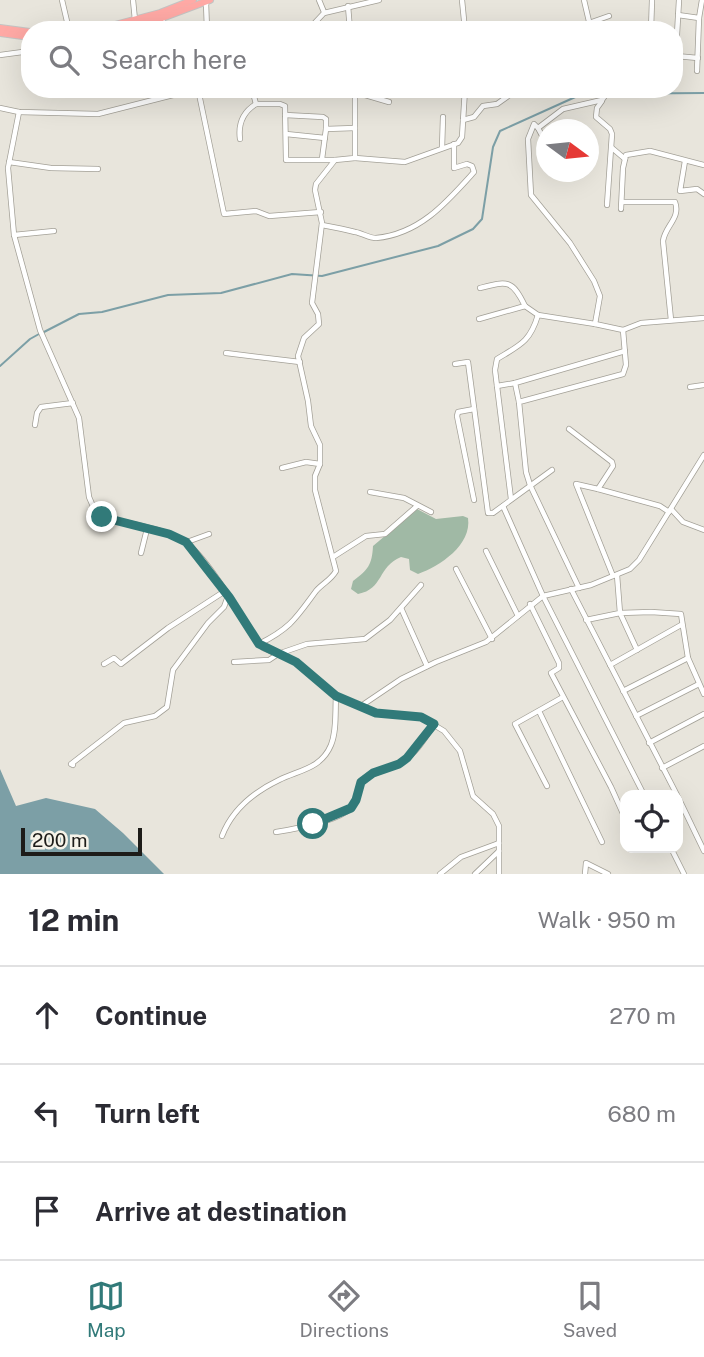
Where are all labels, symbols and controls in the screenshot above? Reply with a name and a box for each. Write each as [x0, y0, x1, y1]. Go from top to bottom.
search box [21, 21, 683, 98]
icon: search [45, 41, 83, 79]
text: Search here [101, 44, 247, 75]
north arrow [536, 119, 599, 182]
route end [86, 501, 117, 532]
map controls [620, 790, 683, 853]
button: locate [620, 790, 683, 853]
route start [297, 808, 328, 839]
scale bar [21, 825, 142, 857]
text: 200 m [32, 829, 88, 851]
text: 12 min [28, 902, 119, 938]
text: Walk · 950 m [538, 906, 676, 933]
icon: ahead [28, 996, 66, 1034]
text: Continue [95, 1000, 207, 1031]
text: 270 m [609, 1002, 676, 1029]
icon: left [28, 1094, 66, 1132]
text: Turn left [95, 1098, 200, 1129]
text: 680 m [608, 1100, 676, 1127]
icon: arrive [28, 1192, 66, 1230]
text: Arrive at destination [95, 1196, 347, 1227]
tab: Map [87, 1277, 126, 1341]
tab: Directions [300, 1277, 389, 1341]
tab: Saved [563, 1277, 617, 1341]

